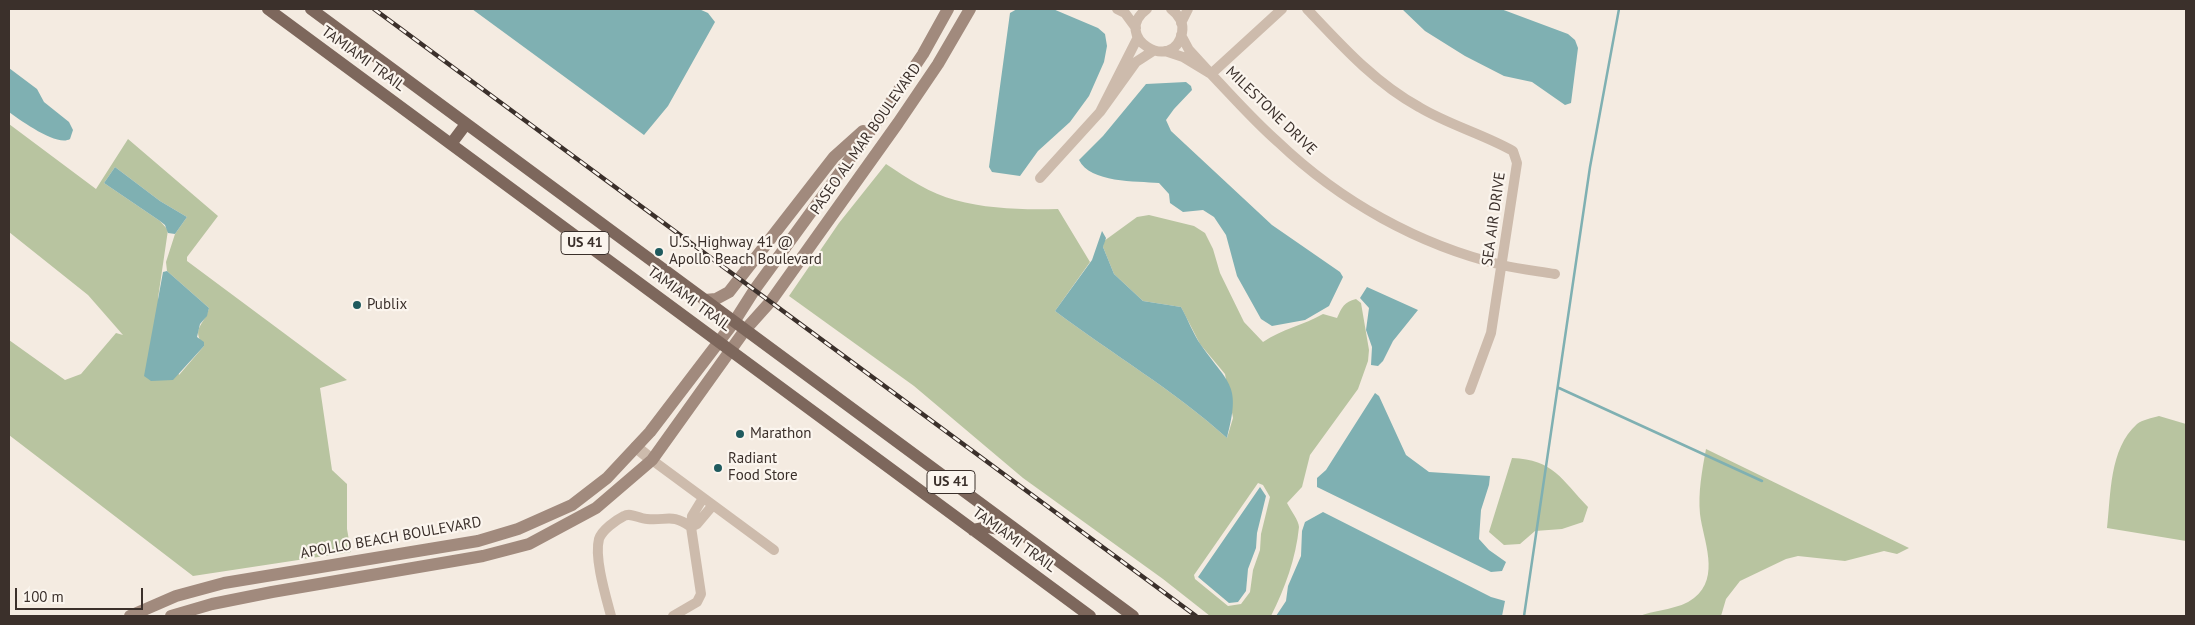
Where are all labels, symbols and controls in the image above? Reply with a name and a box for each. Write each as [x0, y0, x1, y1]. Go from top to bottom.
street label: TAMIAMI TRAIL [318, 23, 408, 95]
street label: PASEO AL MAR BOULEVARD [807, 60, 925, 218]
street label: MILESTONE DRIVE [1222, 63, 1320, 159]
street label: SEA AIR DRIVE [1479, 171, 1509, 267]
road number: US 41 [561, 232, 609, 254]
place label: U.S. Highway 41 @ Apollo Beach Boulevard [669, 234, 822, 269]
marker: U.S. Highway 41 @ Apollo Beach Boulevard [653, 246, 665, 258]
street label: TAMIAMI TRAIL [644, 263, 734, 335]
place label: Publix [367, 296, 407, 314]
marker: Publix [351, 299, 363, 311]
place label: Marathon [750, 425, 811, 443]
marker: Marathon [734, 428, 746, 440]
place label: Radiant Food Store [728, 450, 798, 485]
marker: Radiant Food Store [712, 462, 724, 474]
road number: US 41 [927, 471, 975, 494]
street label: TAMIAMI TRAIL [969, 504, 1059, 576]
street label: APOLLO BEACH BOULEVARD [299, 513, 483, 563]
scale bar [18, 578, 145, 610]
text: 100 m [23, 587, 64, 606]

